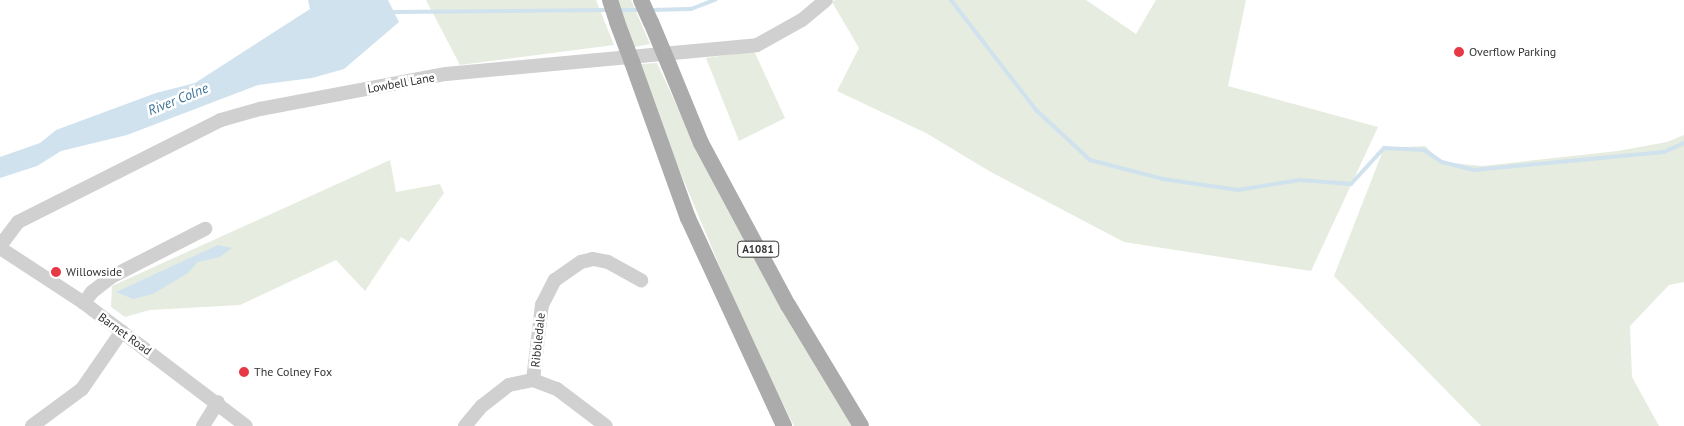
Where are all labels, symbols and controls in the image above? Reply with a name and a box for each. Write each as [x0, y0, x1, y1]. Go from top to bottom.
place label: Overflow Parking [1469, 45, 1556, 59]
marker: Overflow Parking [1453, 46, 1465, 58]
street label: Lowbell Lane [366, 70, 436, 96]
water label: River Colne [145, 79, 211, 119]
road number: A1081 [737, 240, 779, 258]
place label: Willowside [66, 265, 122, 279]
marker: Willowside [50, 266, 62, 278]
street label: Barnet Road [96, 310, 154, 358]
street label: Ribbledale [528, 312, 548, 368]
place label: The Colney Fox [254, 365, 333, 379]
marker: The Colney Fox [238, 366, 250, 378]

